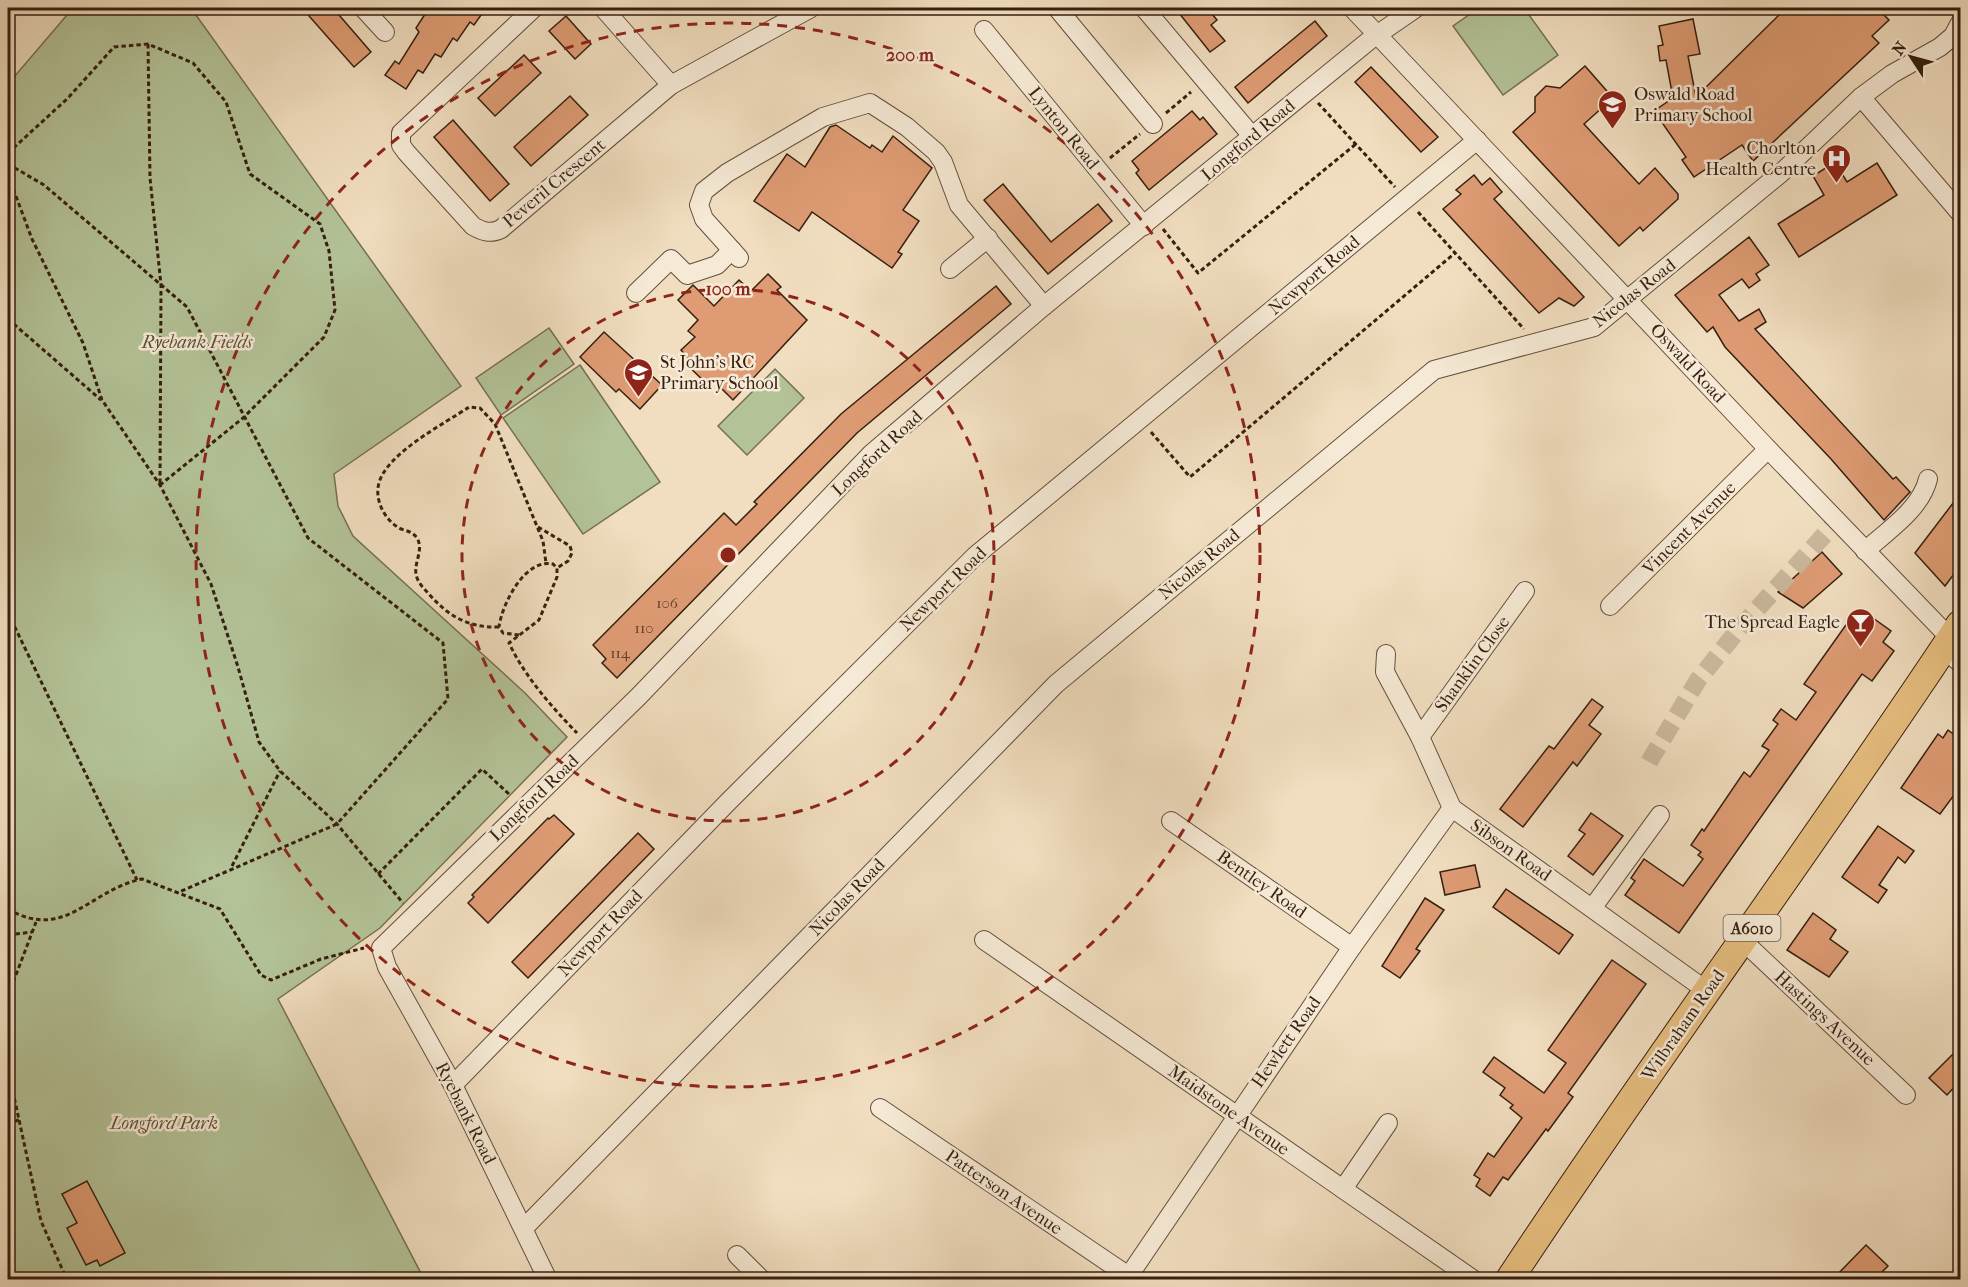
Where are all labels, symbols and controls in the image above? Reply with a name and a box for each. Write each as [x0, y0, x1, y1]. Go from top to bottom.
north arrow [1881, 27, 1941, 87]
text: N [1888, 37, 1911, 59]
text: 200 m [886, 45, 935, 66]
street label: Lynton Road [1024, 83, 1103, 174]
place label: Oswald Road Primary School [1634, 84, 1753, 126]
school or university icon: Oswald Road Primary School [1597, 88, 1629, 130]
street label: Longford Road [1197, 95, 1300, 186]
street label: Peveril Crescent [499, 134, 610, 232]
place label: Chorlton Health Centre [1705, 138, 1817, 180]
hospital icon: Chorlton Health Centre [1821, 142, 1853, 184]
street label: Newport Road [1265, 231, 1364, 320]
street label: Nicolas Road [1589, 254, 1680, 332]
text: 100 m [705, 279, 752, 300]
street label: Oswald Road [1646, 319, 1730, 408]
park label: Ryebank Fields [141, 332, 253, 353]
place label: St John's RC Primary School [660, 352, 779, 394]
school or university icon: St John's RC Primary School [623, 356, 655, 398]
street label: Longford Road [828, 406, 927, 501]
street label: Vincent Avenue [1638, 477, 1740, 580]
street label: Nicolas Road [1154, 524, 1244, 604]
street label: Newport Road [896, 543, 991, 636]
centre of rings [718, 545, 738, 565]
house number: 106 [656, 594, 679, 612]
bar icon: The Spread Eagle [1845, 606, 1877, 648]
street label: Shanklin Close [1430, 612, 1514, 716]
place label: The Spread Eagle [1705, 612, 1840, 633]
house number: 110 [635, 619, 653, 637]
house number: 114 [610, 644, 631, 662]
street label: Longford Road [485, 750, 583, 846]
street label: Sibson Road [1466, 815, 1555, 886]
street label: Bentley Road [1213, 846, 1311, 923]
street label: Nicolas Road [805, 854, 890, 940]
street label: Newport Road [554, 886, 647, 981]
road number: A6010 [1724, 915, 1780, 941]
street label: Wilbraham Road [1637, 966, 1730, 1086]
street label: Hastings Avenue [1770, 966, 1879, 1070]
street label: Hewlett Road [1247, 992, 1326, 1092]
street label: Ryebank Road [431, 1059, 500, 1168]
street label: Maidstone Avenue [1164, 1061, 1293, 1160]
park label: Longford Park [108, 1113, 218, 1134]
street label: Patterson Avenue [941, 1146, 1066, 1239]

